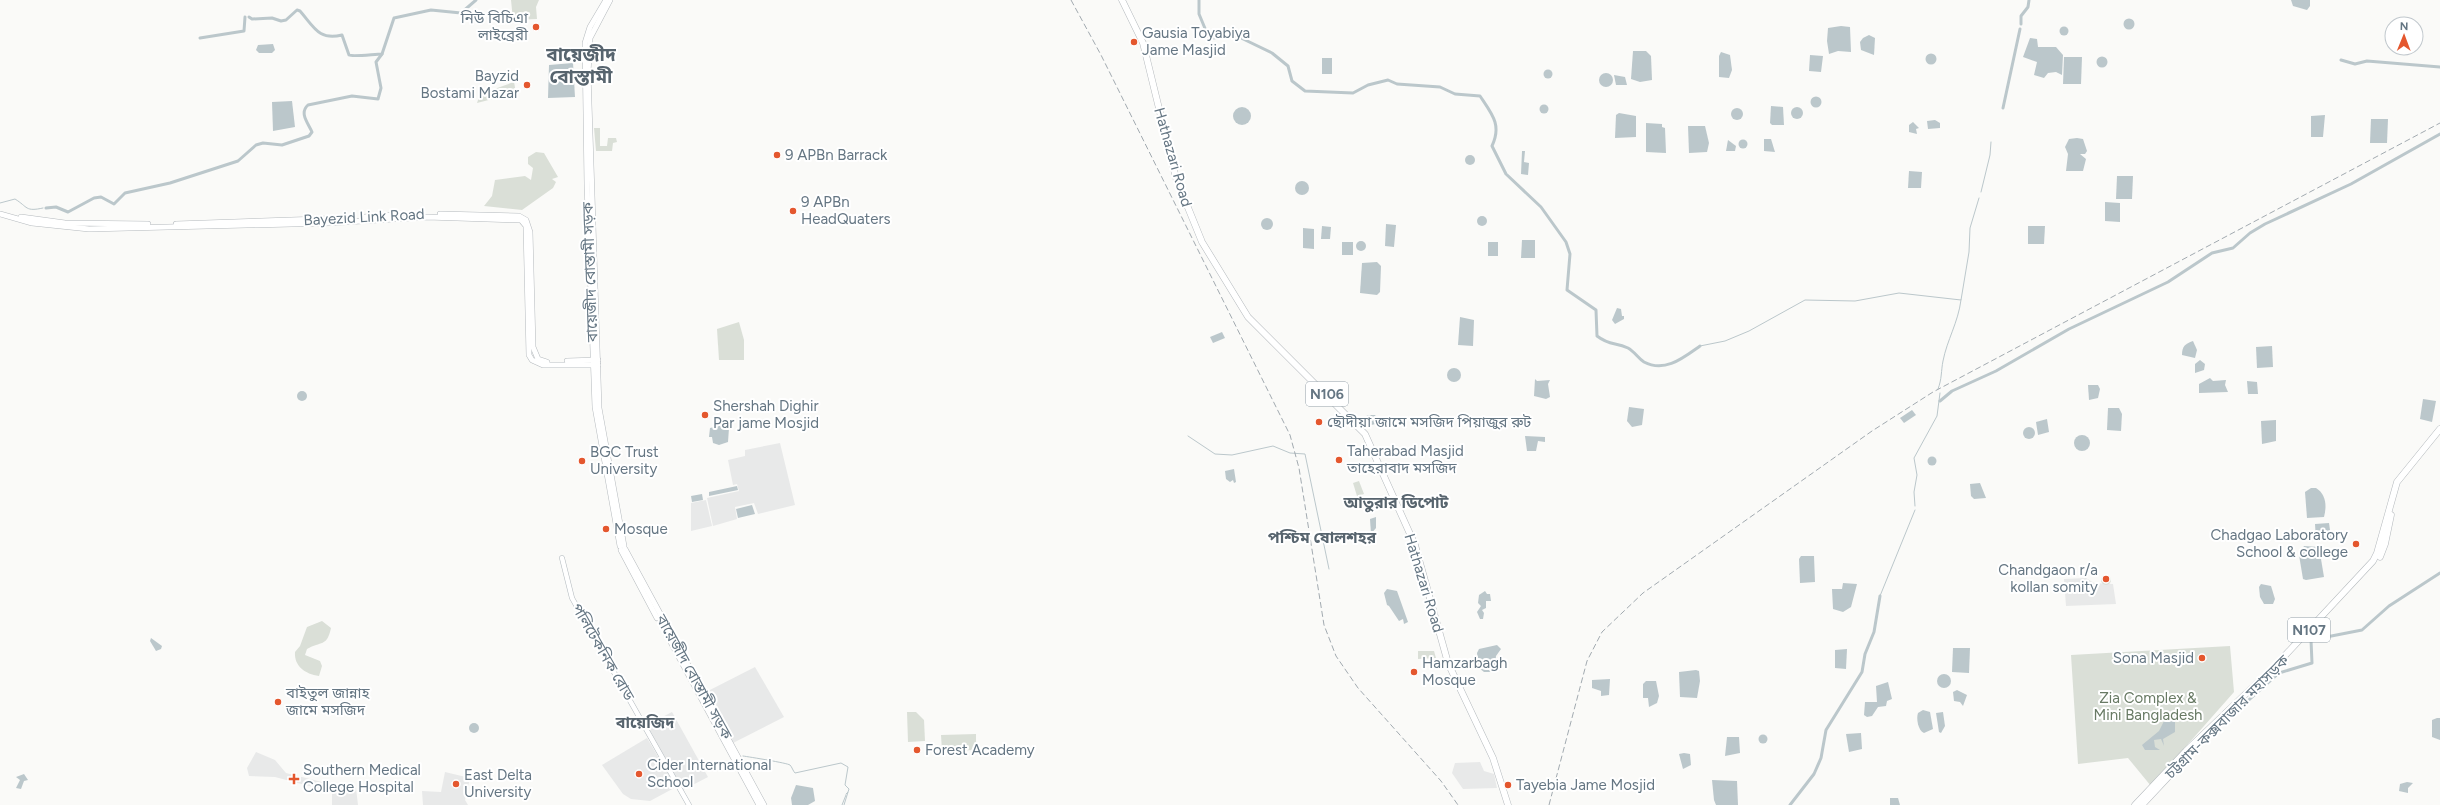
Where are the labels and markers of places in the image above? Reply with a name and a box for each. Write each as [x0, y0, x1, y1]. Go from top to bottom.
place label: নিউ বিচিএা লাইব্রেরী [460, 9, 529, 44]
marker: নিউ বিচিএা লাইব্রেরী [531, 22, 541, 32]
place label: Gausia Toyabiya Jame Masjid [1142, 24, 1250, 59]
marker: Gausia Toyabiya Jame Masjid [1129, 37, 1139, 47]
place label: Bayzid Bostami Mazar [420, 67, 519, 102]
marker: Bayzid Bostami Mazar [522, 80, 532, 90]
place label: 9 APBn Barrack [785, 146, 888, 164]
marker: 9 APBn Barrack [772, 150, 782, 160]
place label: 9 APBn HeadQuaters [801, 193, 891, 228]
marker: 9 APBn HeadQuaters [788, 206, 798, 216]
place label: Shershah Dighir Par jame Mosjid [713, 397, 819, 432]
marker: Shershah Dighir Par jame Mosjid [700, 410, 710, 420]
place label: ছৌদীয়া জামে মসজিদ পিয়াজুর রুট [1327, 413, 1532, 431]
marker: ছৌদীয়া জামে মসজিদ পিয়াজুর রুট [1314, 417, 1324, 427]
place label: Taherabad Masjid তাহেরাবাদ মসজিদ [1346, 442, 1464, 477]
place label: BGC Trust University [590, 443, 659, 478]
marker: Taherabad Masjid তাহেরাবাদ মসজিদ [1334, 455, 1344, 465]
marker: BGC Trust University [577, 456, 587, 466]
place label: Mosque [614, 520, 668, 538]
marker: Mosque [601, 524, 611, 534]
place label: Chadgao Laboratory School & college [2211, 526, 2348, 561]
marker: Chadgao Laboratory School & college [2351, 539, 2361, 549]
place label: Chandgaon r/a kollan somity [1998, 561, 2098, 596]
marker: Chandgaon r/a kollan somity [2101, 574, 2111, 584]
place label: Sona Masjid [2113, 649, 2194, 667]
marker: Sona Masjid [2197, 653, 2207, 663]
place label: Hamzarbagh Mosque [1422, 654, 1507, 689]
marker: Hamzarbagh Mosque [1409, 667, 1419, 677]
place label: বাইতুল জান্নাহ জামে মসজিদ [285, 684, 370, 719]
marker: বাইতুল জান্নাহ জামে মসজিদ [273, 697, 283, 707]
place label: Forest Academy [925, 741, 1035, 759]
marker: Forest Academy [912, 745, 922, 755]
place label: Cider International School [647, 756, 772, 791]
place label: Southern Medical College Hospital [303, 761, 421, 796]
place label: East Delta University [464, 766, 532, 801]
marker: Cider International School [634, 769, 644, 779]
marker: Southern Medical College Hospital [288, 773, 300, 785]
place label: Tayebia Jame Mosjid [1516, 776, 1655, 794]
marker: East Delta University [451, 779, 461, 789]
marker: Tayebia Jame Mosjid [1503, 780, 1513, 790]

